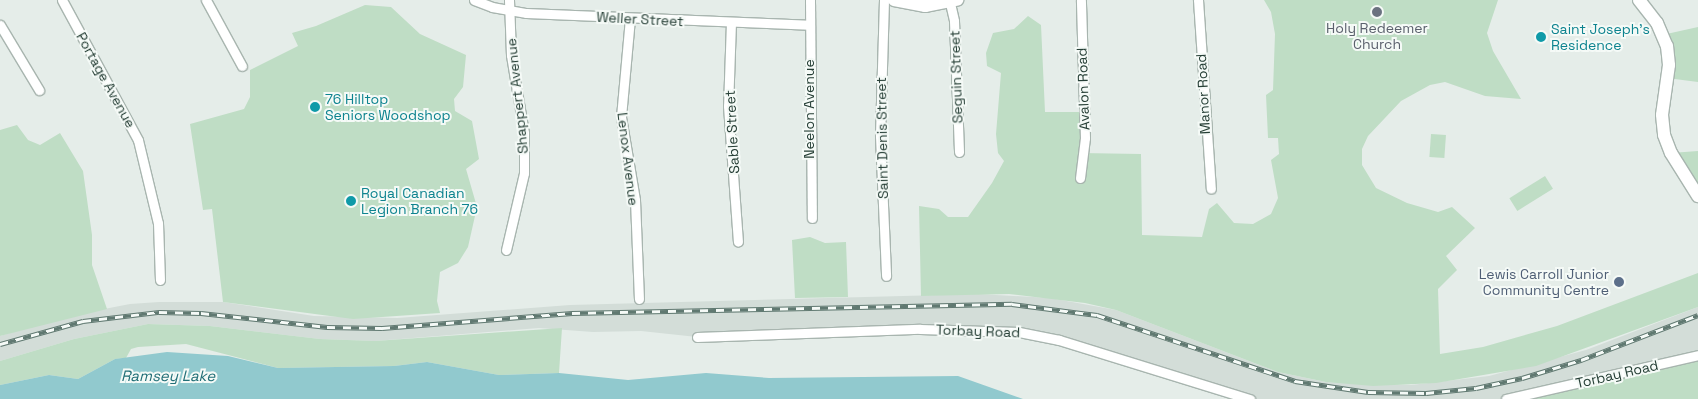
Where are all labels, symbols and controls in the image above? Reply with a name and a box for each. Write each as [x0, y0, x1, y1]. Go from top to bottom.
marker: Holy Redeemer Church [1371, 6, 1383, 18]
street label: Weller Street [596, 8, 684, 30]
place label: Holy Redeemer Church [1326, 20, 1428, 52]
place label: Saint Joseph's Residence [1551, 21, 1650, 54]
street label: Portage Avenue [73, 29, 139, 131]
street label: Seguin Street [946, 30, 966, 124]
marker: Saint Joseph's Residence [1535, 31, 1547, 43]
street label: Shappert Avenue [503, 37, 531, 155]
street label: Avalon Road [1073, 47, 1093, 131]
street label: Manor Road [1193, 53, 1213, 135]
street label: Neelon Avenue [801, 59, 817, 159]
street label: Saint Denis Street [873, 77, 891, 199]
street label: Sable Street [721, 90, 743, 174]
place label: 76 Hilltop Seniors Woodshop [325, 91, 451, 124]
marker: 76 Hilltop Seniors Woodshop [309, 101, 321, 113]
street label: Lenox Avenue [614, 111, 642, 207]
place label: Royal Canadian Legion Branch 76 [361, 185, 478, 218]
marker: Royal Canadian Legion Branch 76 [345, 195, 357, 207]
place label: Lewis Carroll Junior Community Centre [1479, 266, 1609, 298]
marker: Lewis Carroll Junior Community Centre [1613, 276, 1625, 288]
street label: Torbay Road [936, 321, 1020, 341]
street label: Torbay Road [1574, 356, 1660, 392]
water label: Ramsey Lake [121, 367, 215, 385]

